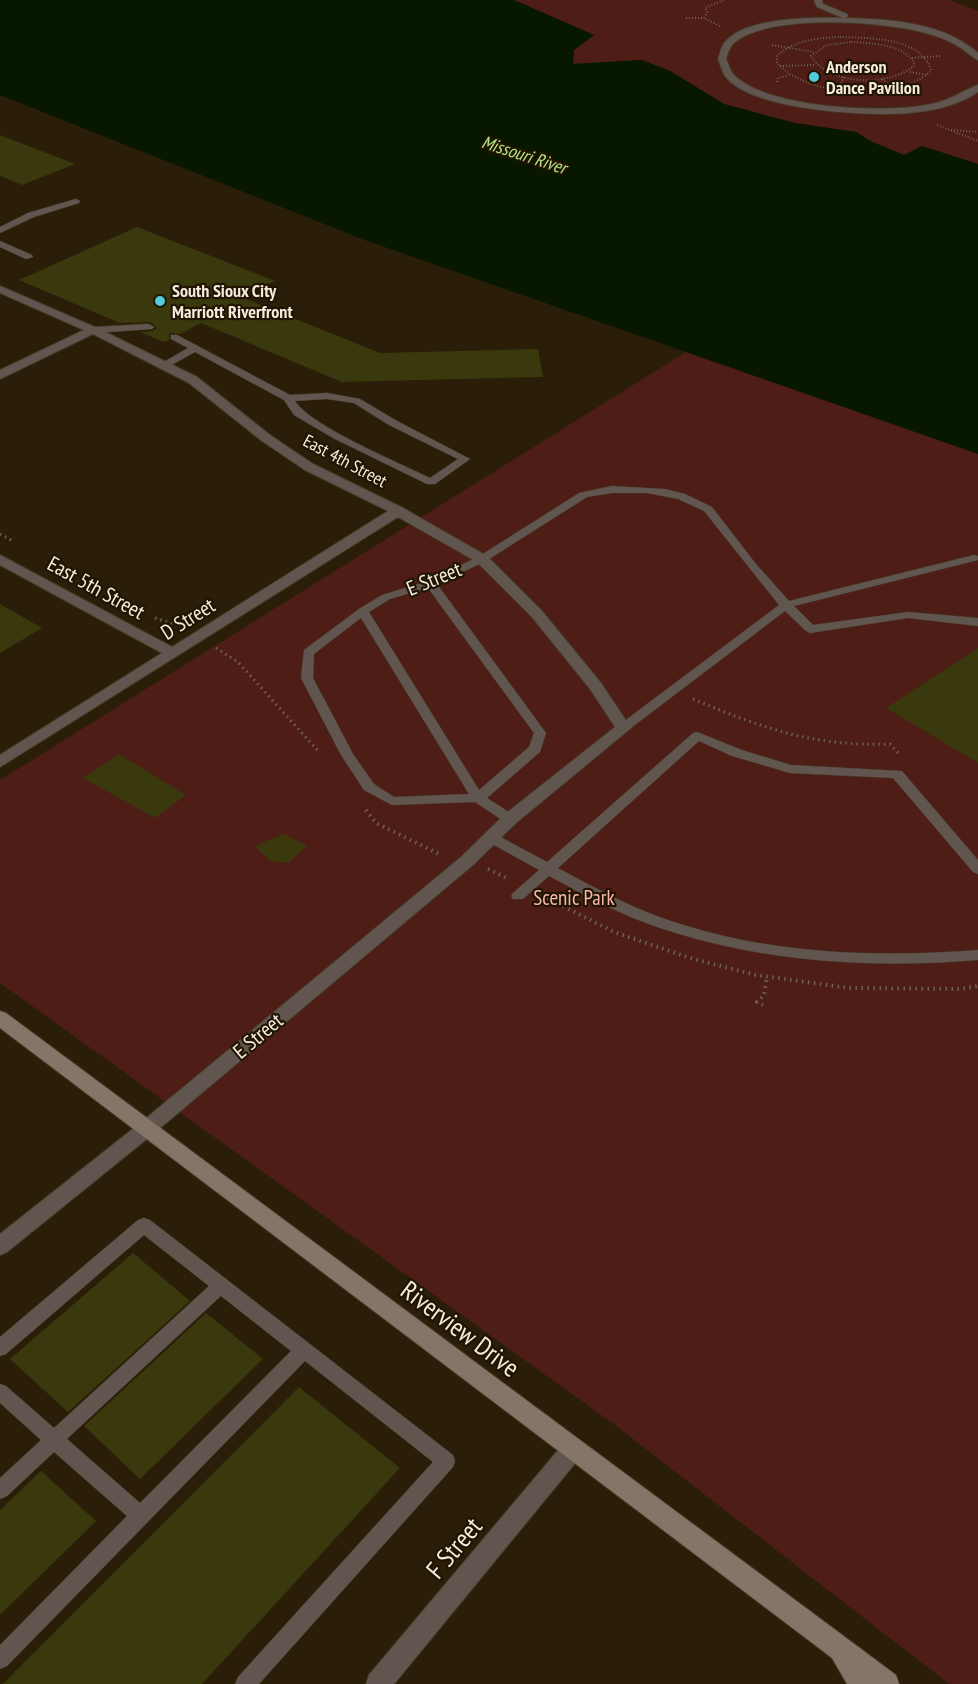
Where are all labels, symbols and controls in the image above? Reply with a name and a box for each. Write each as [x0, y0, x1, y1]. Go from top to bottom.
place label: Anderson Dance Pavilion [825, 55, 920, 99]
marker: Anderson Dance Pavilion [807, 70, 821, 84]
water label: Missouri River [479, 130, 572, 180]
place label: South Sioux City Marriott Riverfront [172, 279, 293, 323]
marker: South Sioux City Marriott Riverfront [153, 294, 167, 308]
street label: East 4th Street [299, 429, 391, 492]
street label: East 5th Street [43, 550, 150, 625]
street label: E Street [402, 555, 465, 602]
street label: D Street [156, 591, 220, 646]
park label: Scenic Park [533, 884, 615, 911]
street label: E Street [227, 1007, 288, 1064]
street label: Riverview Drive [394, 1273, 526, 1384]
street label: F Street [418, 1510, 489, 1585]

